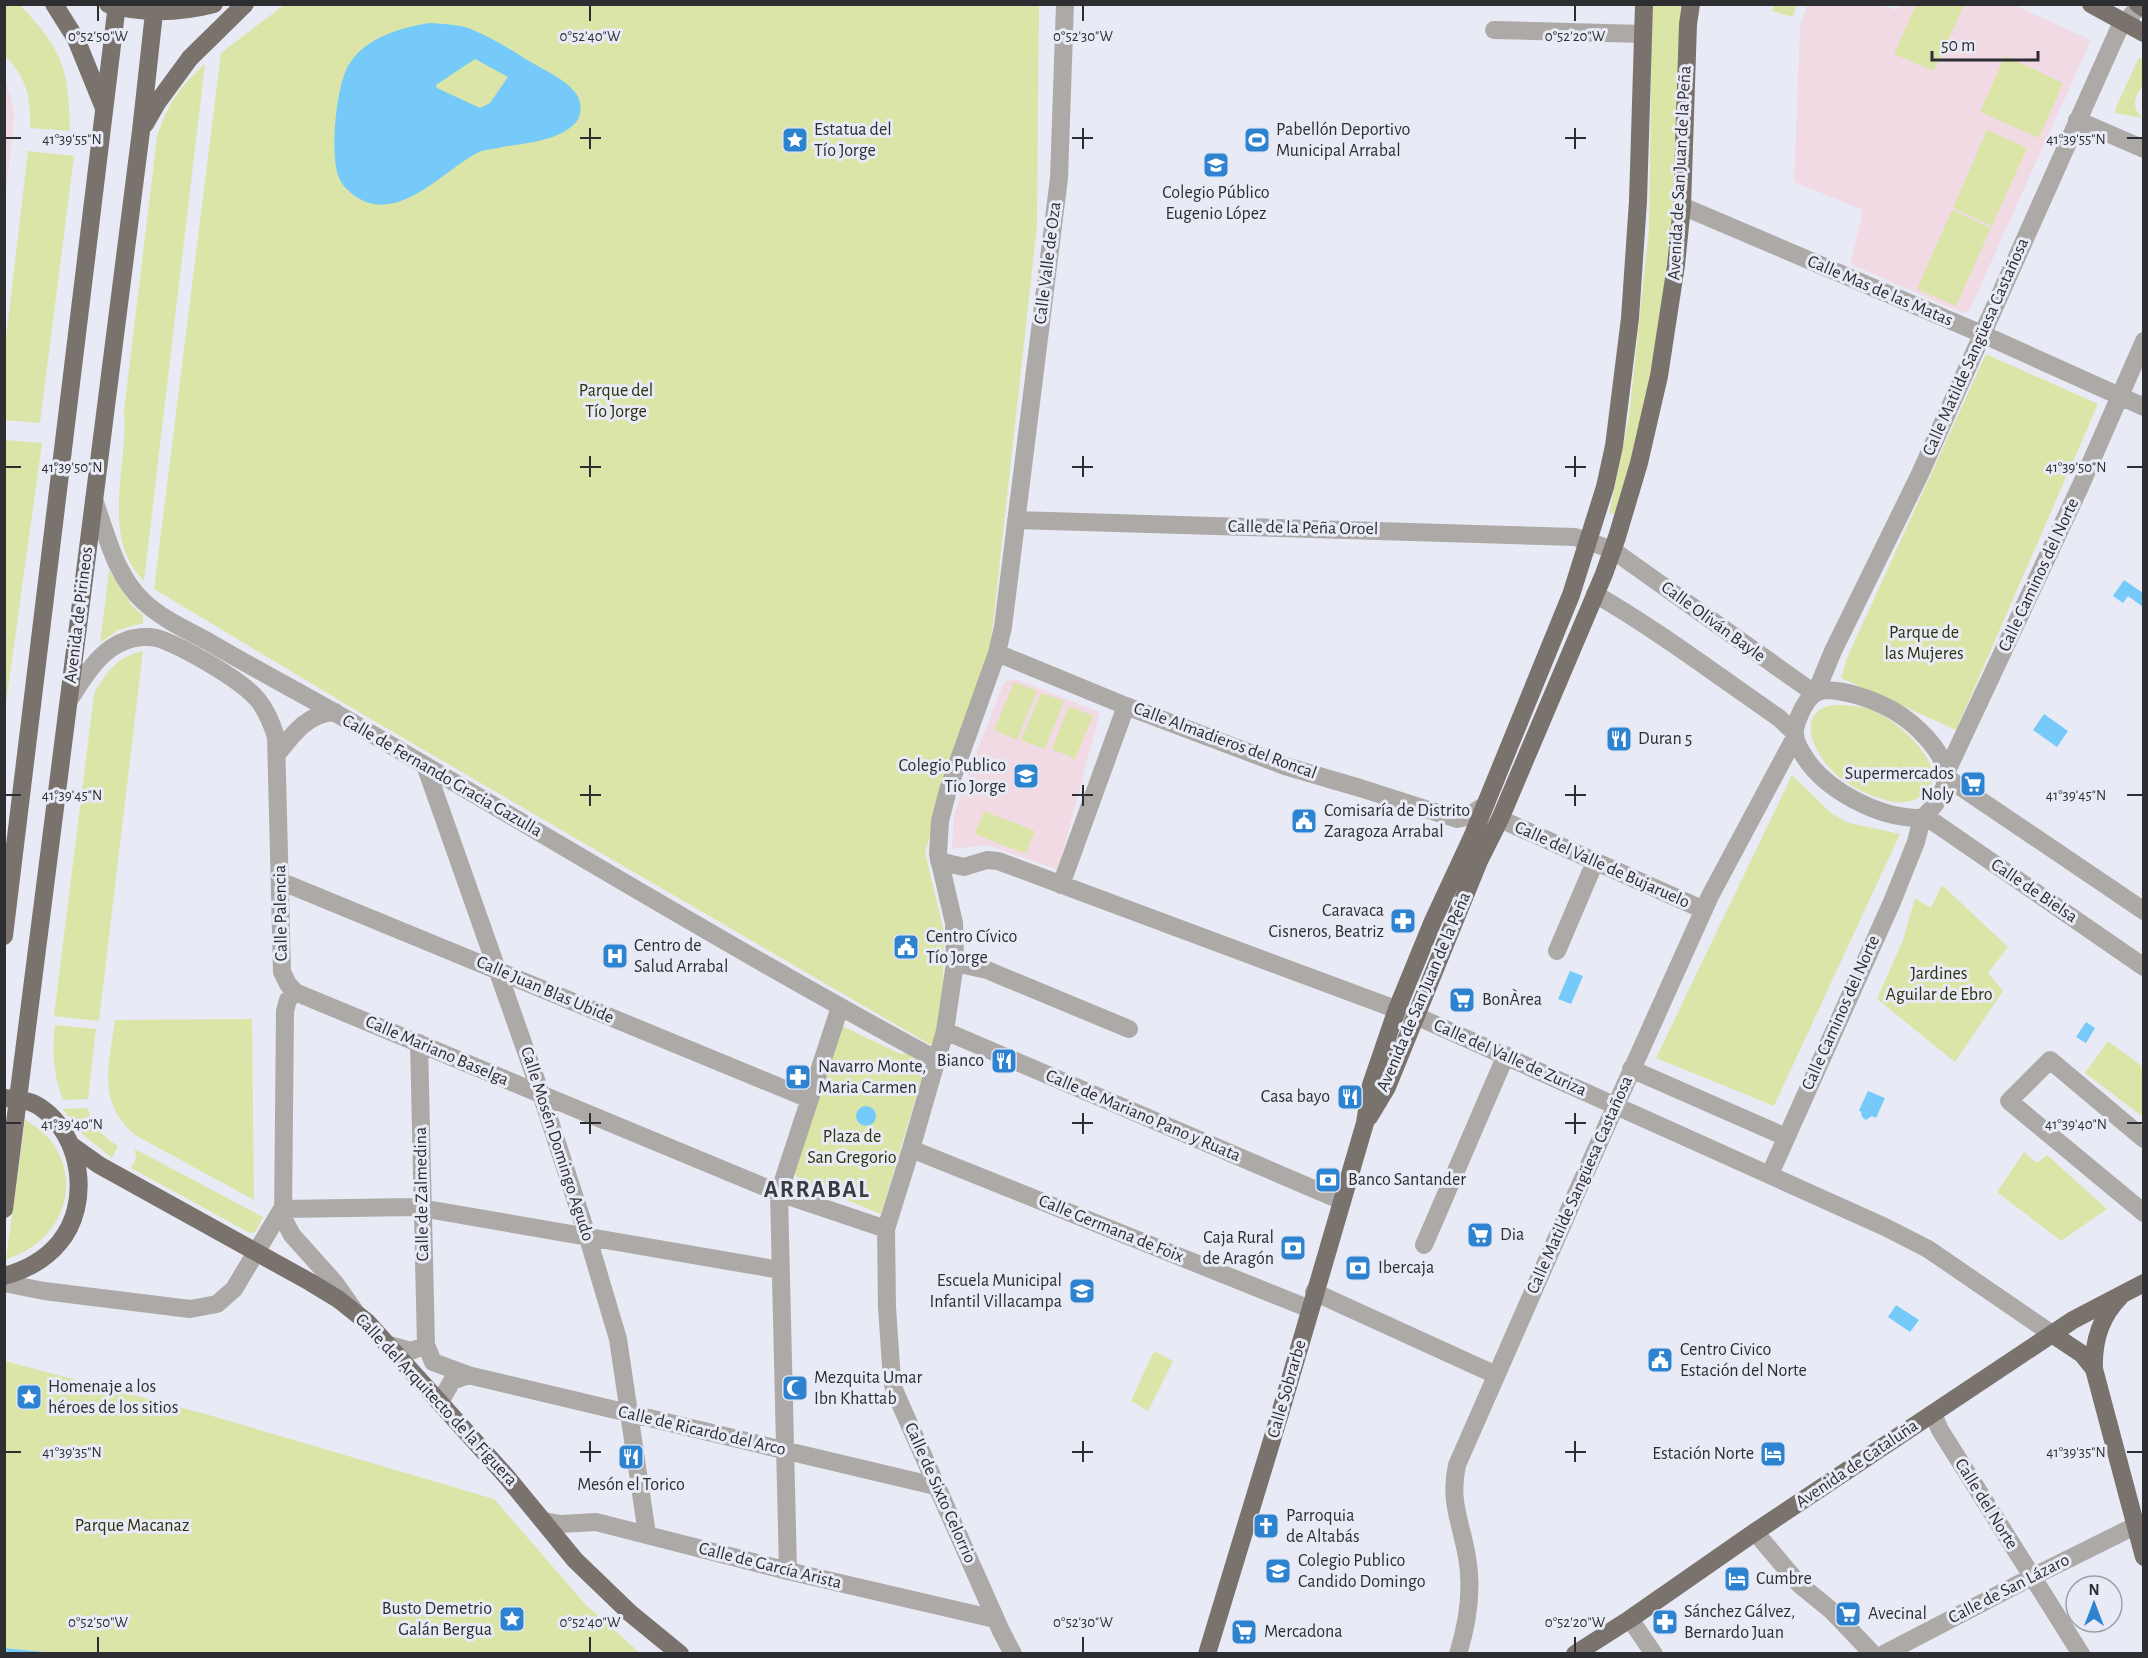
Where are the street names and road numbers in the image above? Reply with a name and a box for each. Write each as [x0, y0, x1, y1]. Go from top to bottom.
street label: Avenida de San Juan de la Peña [1665, 65, 1695, 281]
street label: Calle Valle de Oza [1032, 201, 1064, 325]
street label: Calle Matilde Sangüesa Castañosa [1920, 235, 2032, 459]
street label: Calle Mas de las Matas [1805, 252, 1955, 330]
street label: Calle Caminos del Norte [1996, 495, 2082, 655]
street label: Calle de la Peña Oroel [1228, 518, 1378, 538]
street label: Avenida de Pirineos [62, 546, 96, 684]
street label: Calle Oliván Bayle [1658, 578, 1768, 666]
street label: Calle Almadieros del Roncal [1131, 699, 1319, 783]
street label: Calle de Fernando Gracia Gazulla [339, 711, 545, 841]
street label: Calle del Valle de Bujaruelo [1512, 818, 1692, 912]
street label: Calle de Bielsa [1987, 856, 2081, 926]
street label: Calle Palencia [271, 865, 291, 961]
street label: Avenida de San Juan de la Peña [1374, 890, 1474, 1094]
street label: Calle Caminos del Norte [1799, 933, 1883, 1093]
street label: Calle Juan Blas Ubide [474, 953, 616, 1027]
street label: Calle Mariano Baselga [363, 1013, 511, 1089]
street label: Calle del Valle de Zuriza [1431, 1016, 1589, 1100]
street label: Calle Mosén Domingo Agudo [517, 1045, 597, 1244]
street label: Calle de Mariano Pano y Ruata [1043, 1067, 1243, 1165]
street label: Calle Matilde Sangüesa Castañosa [1524, 1073, 1636, 1297]
street label: Calle de Zalmedina [412, 1127, 432, 1261]
street label: Calle Germana de Foix [1036, 1192, 1186, 1266]
street label: Calle del Arquitecto de la Figuera [352, 1310, 520, 1490]
street label: Calle Sobrarbe [1264, 1338, 1310, 1440]
street label: Calle de Ricardo del Arco [616, 1403, 788, 1459]
street label: Avenida de Cataluña [1793, 1416, 1921, 1512]
street label: Calle de Sixto Celorrio [901, 1420, 979, 1566]
street label: Calle del Norte [1951, 1456, 2021, 1552]
street label: Calle de García Arista [697, 1540, 843, 1592]
street label: Calle de San Lázaro [1946, 1551, 2072, 1627]

